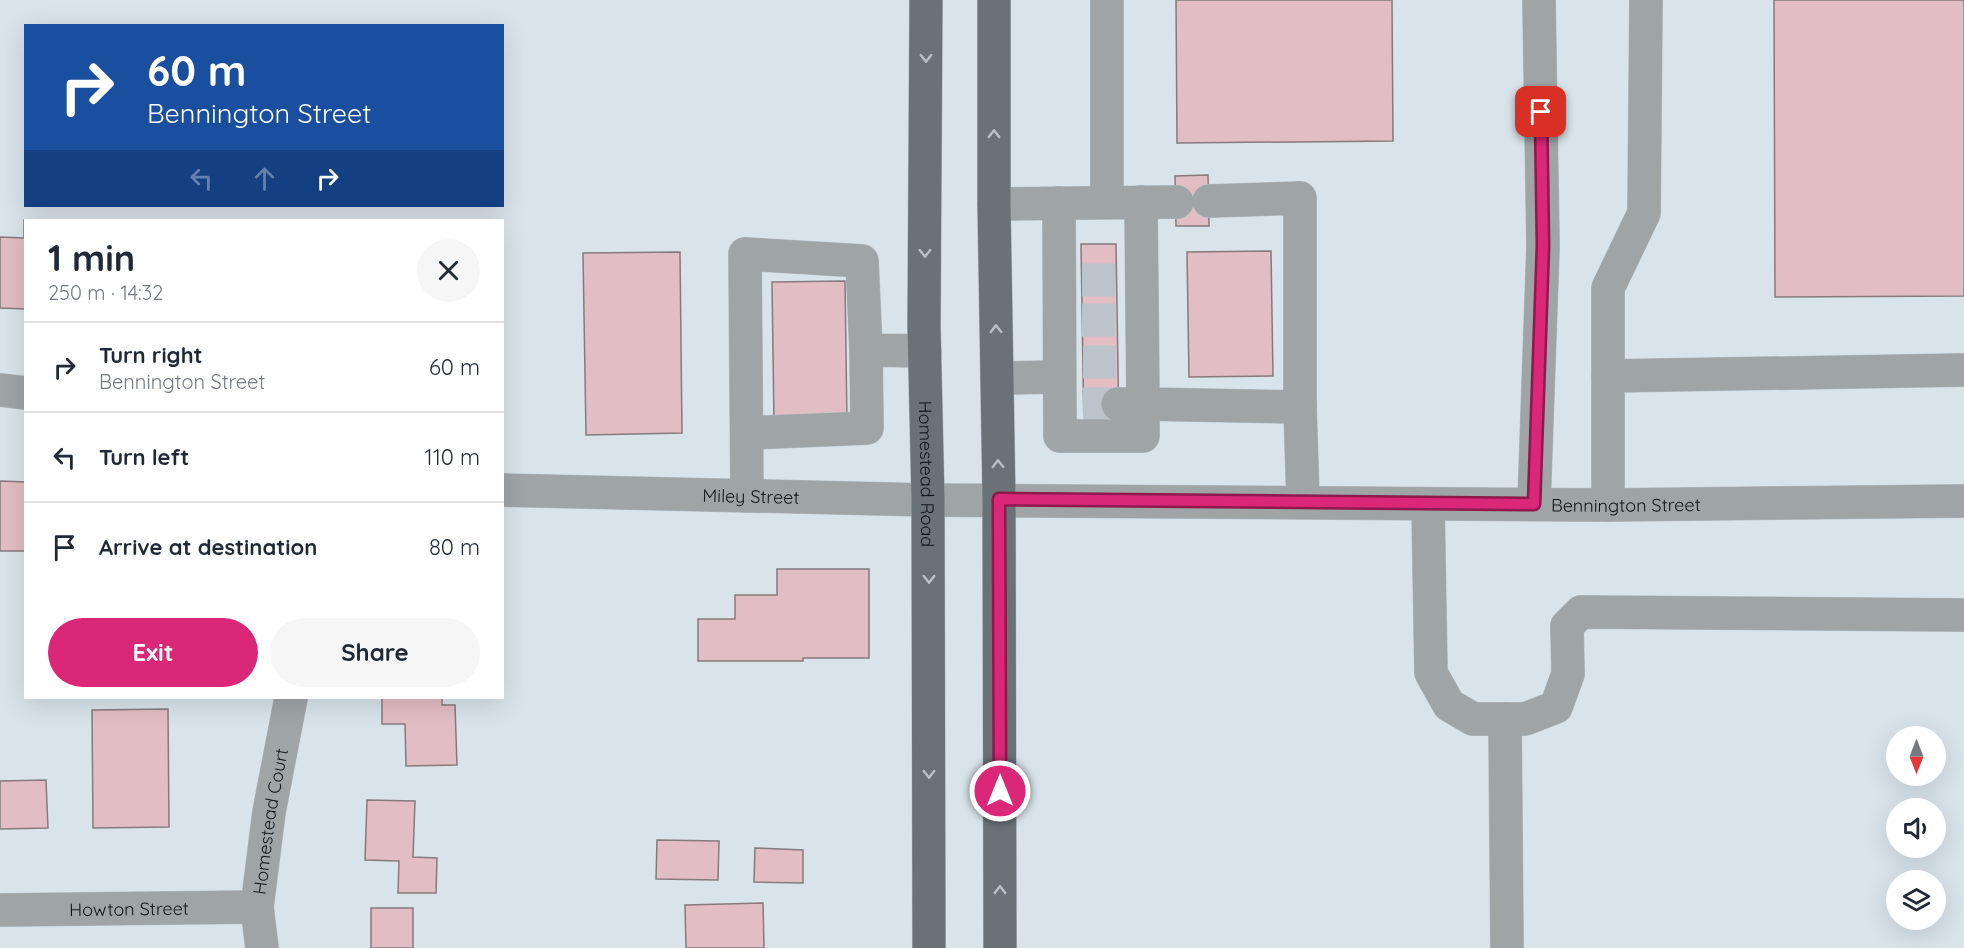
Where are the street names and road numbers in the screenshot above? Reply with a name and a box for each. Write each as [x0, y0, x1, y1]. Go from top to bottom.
street label: Homestead Road [914, 400, 940, 547]
street label: Miley Street [702, 483, 800, 508]
street label: Bennington Street [1551, 492, 1701, 516]
street label: Homestead Court [247, 746, 293, 896]
street label: Howton Street [69, 896, 189, 921]

